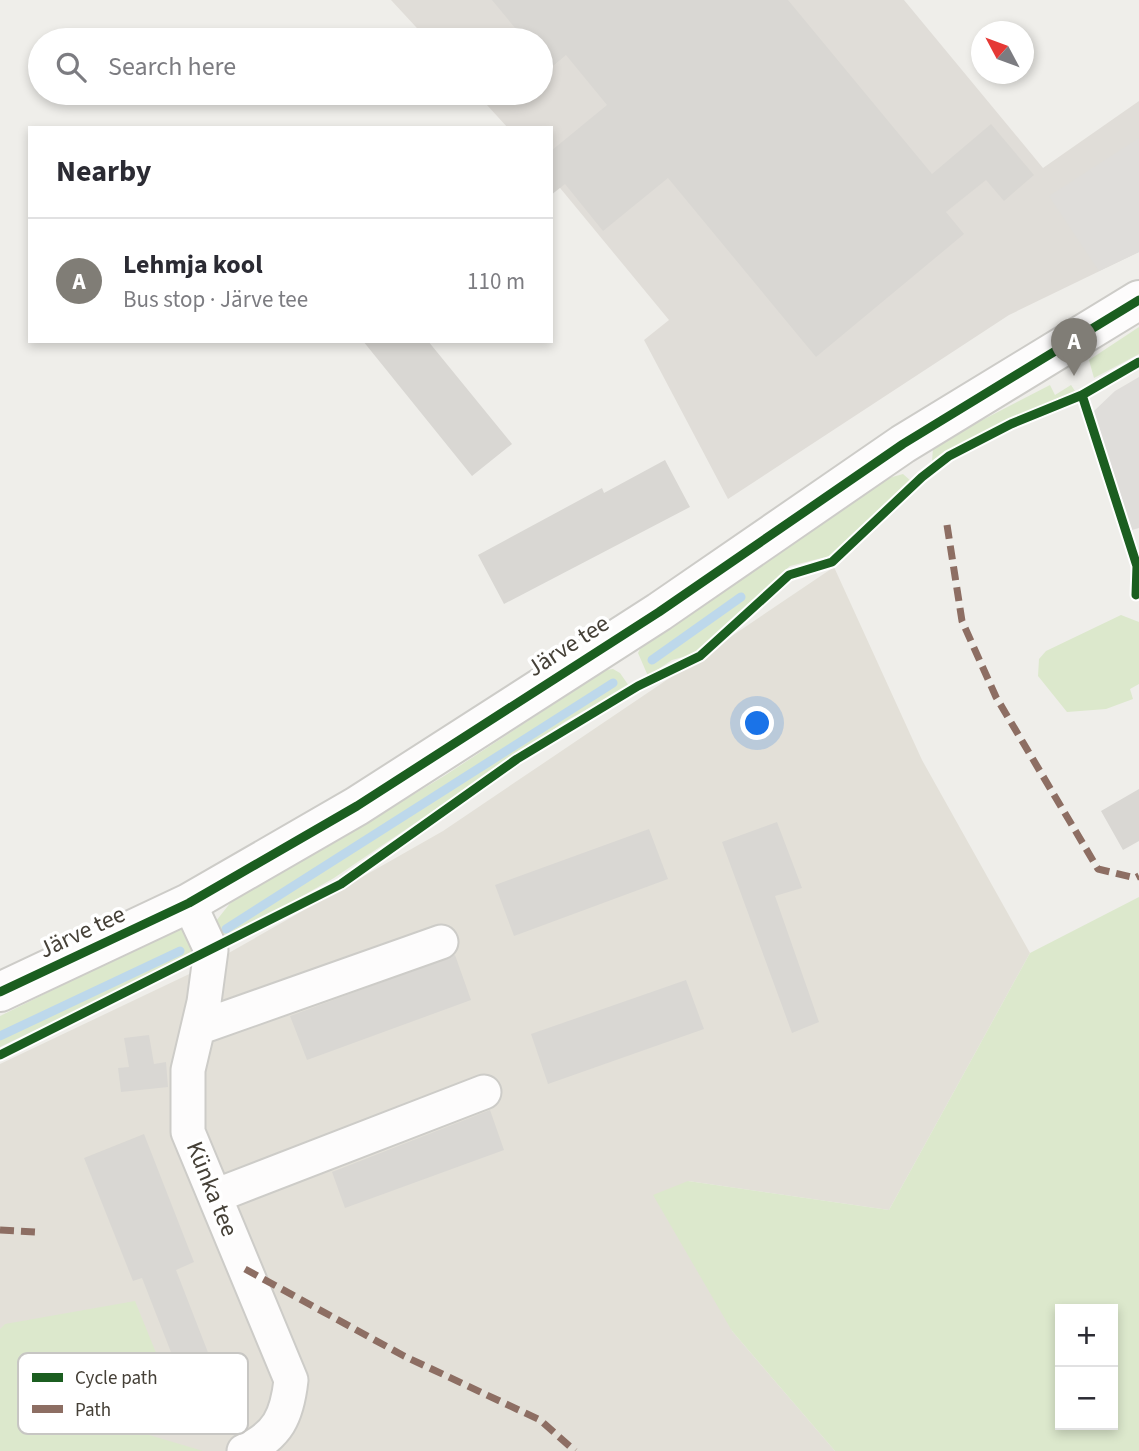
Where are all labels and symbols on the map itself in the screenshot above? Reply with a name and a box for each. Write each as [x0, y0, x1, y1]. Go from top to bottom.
north arrow [971, 21, 1034, 84]
pin: A [1051, 318, 1097, 376]
street label: Järve tee [520, 606, 616, 686]
your location [740, 706, 774, 740]
street label: Järve tee [33, 897, 131, 967]
street label: Künka tee [177, 1136, 247, 1242]
legend [18, 1353, 248, 1434]
text: Cycle path [75, 1365, 157, 1392]
text: Path [75, 1397, 111, 1424]

